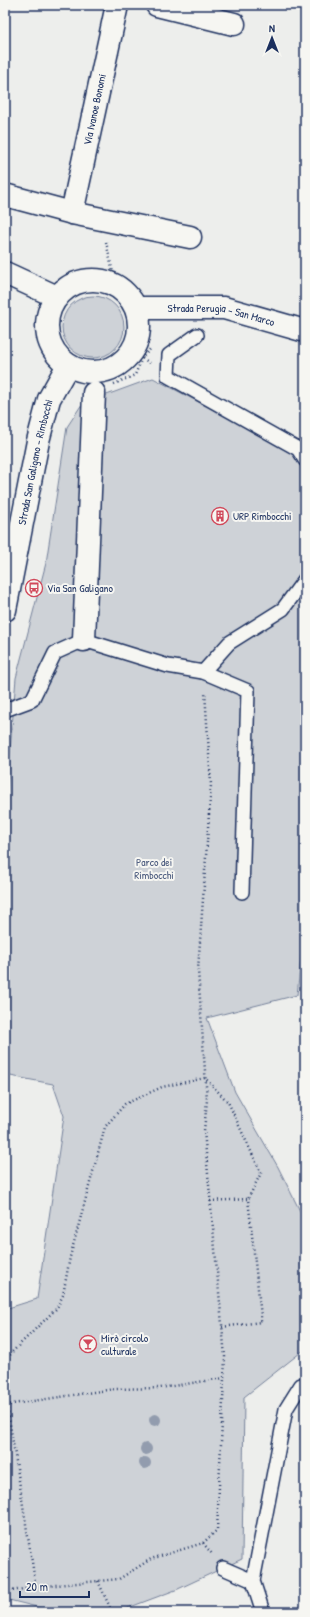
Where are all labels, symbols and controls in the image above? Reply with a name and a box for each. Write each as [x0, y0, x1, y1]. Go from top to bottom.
north arrow [252, 18, 292, 58]
text: N [269, 21, 275, 35]
street label: Via Ivanoe Bonomi [80, 72, 109, 146]
street label: Strada Perugia - San Marco [168, 301, 277, 329]
street label: Strada San Galigano - Rimbocchi [15, 398, 56, 526]
building icon: URP Rimbocchi [210, 506, 230, 526]
place label: URP Rimbocchi [233, 509, 291, 523]
bus stop icon: Via San Galigano [24, 578, 44, 598]
place label: Via San Galigano [47, 581, 114, 595]
park label: Parco dei Rimbocchi [134, 855, 174, 882]
place label: Mirò circolo culturale [101, 1331, 149, 1358]
bar icon: Mirò circolo culturale [78, 1334, 98, 1354]
scale bar [20, 1573, 89, 1599]
text: 20 m [26, 1578, 48, 1595]

